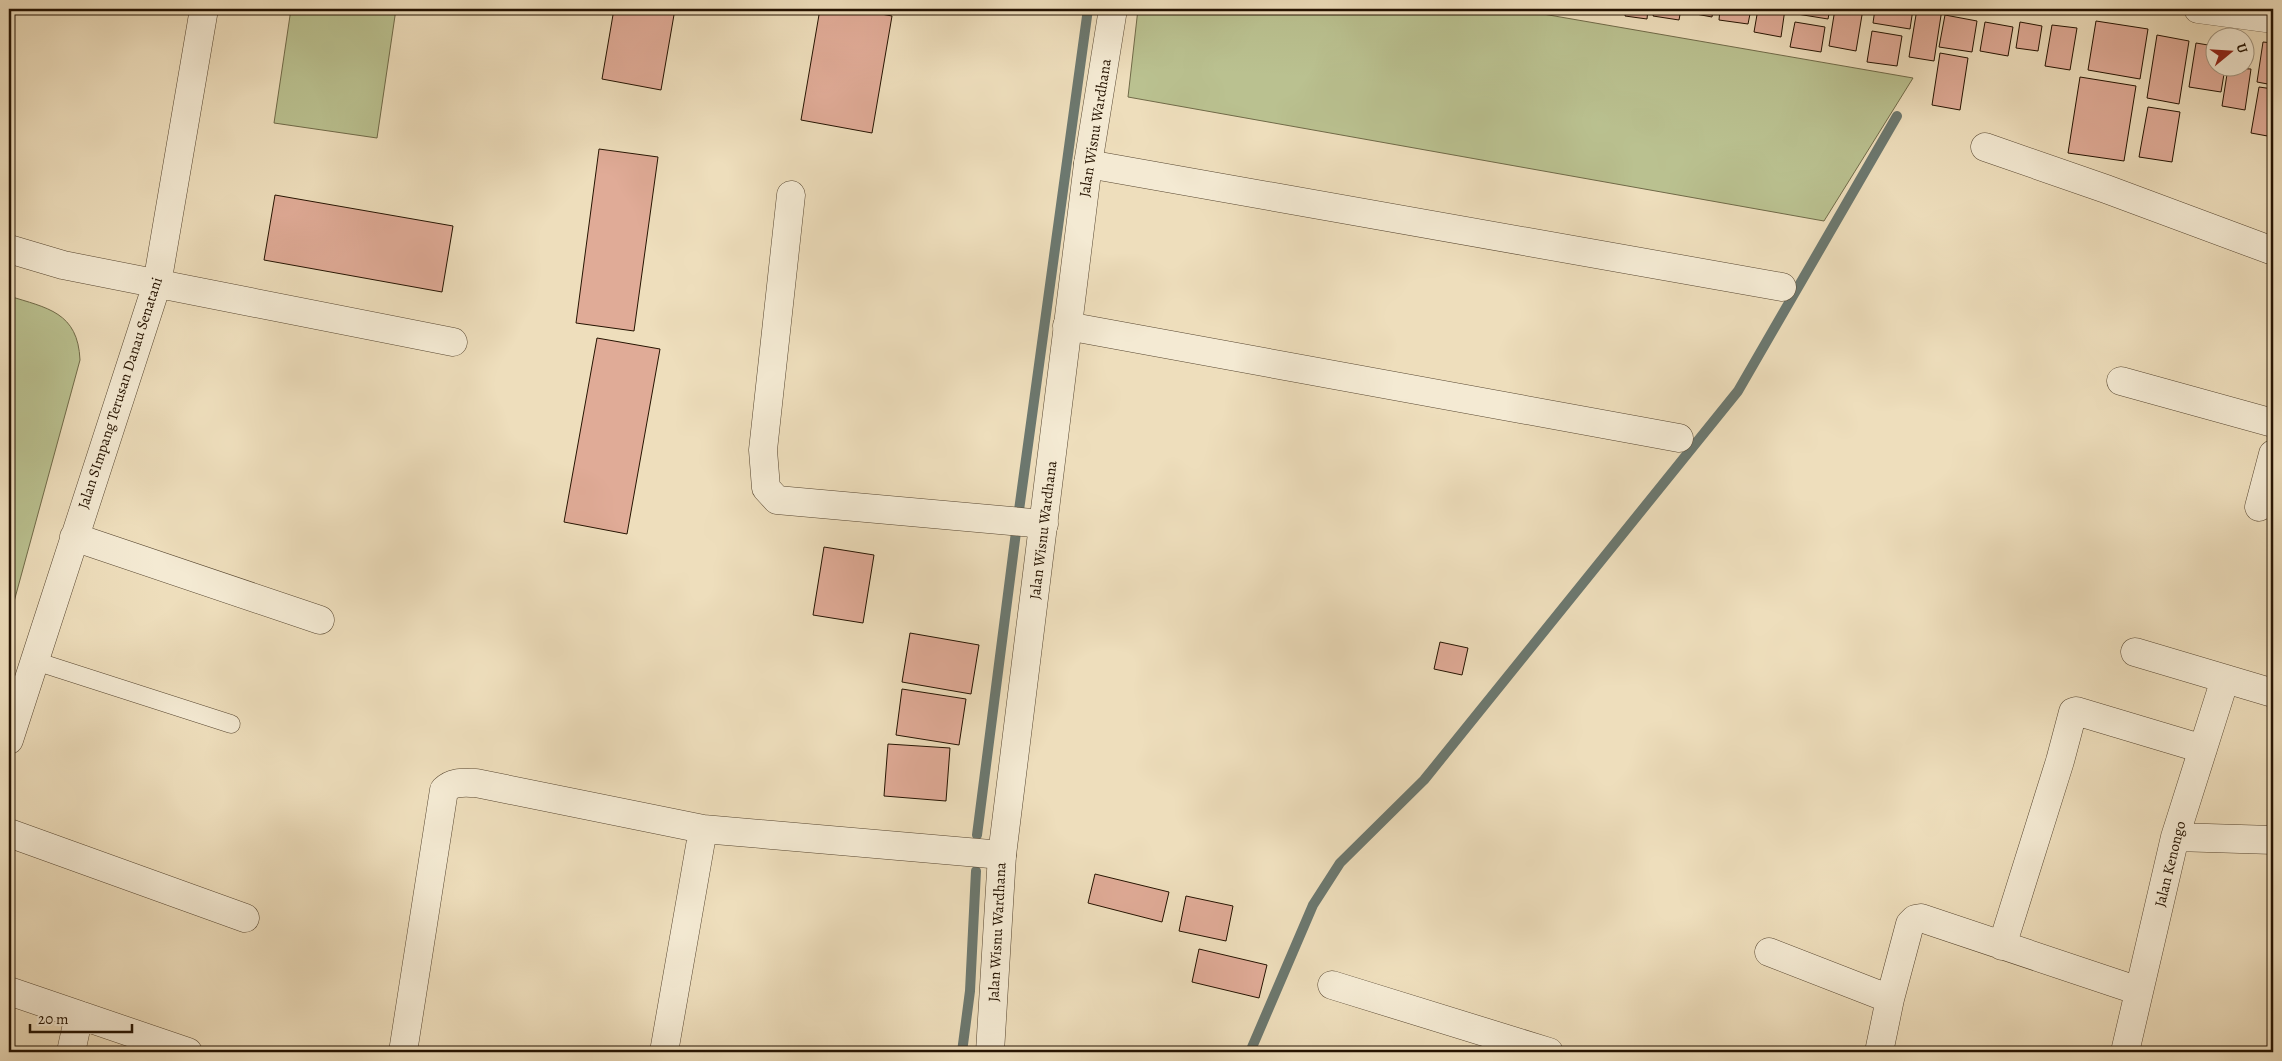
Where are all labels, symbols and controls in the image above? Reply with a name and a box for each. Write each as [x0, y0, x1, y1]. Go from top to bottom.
north arrow [2204, 28, 2254, 78]
text: U [2231, 41, 2252, 55]
street label: Jalan Wisnu Wardhana [1074, 57, 1116, 199]
street label: Jalan SImpang Terusan Danau Senatani [73, 275, 167, 511]
street label: Jalan Wisnu Wardhana [1025, 459, 1061, 601]
street label: Jalan Kenongo [2150, 819, 2190, 909]
street label: Jalan Wisnu Wardhana [983, 862, 1011, 1002]
scale bar [30, 1001, 132, 1033]
text: 20 m [38, 1009, 69, 1029]

